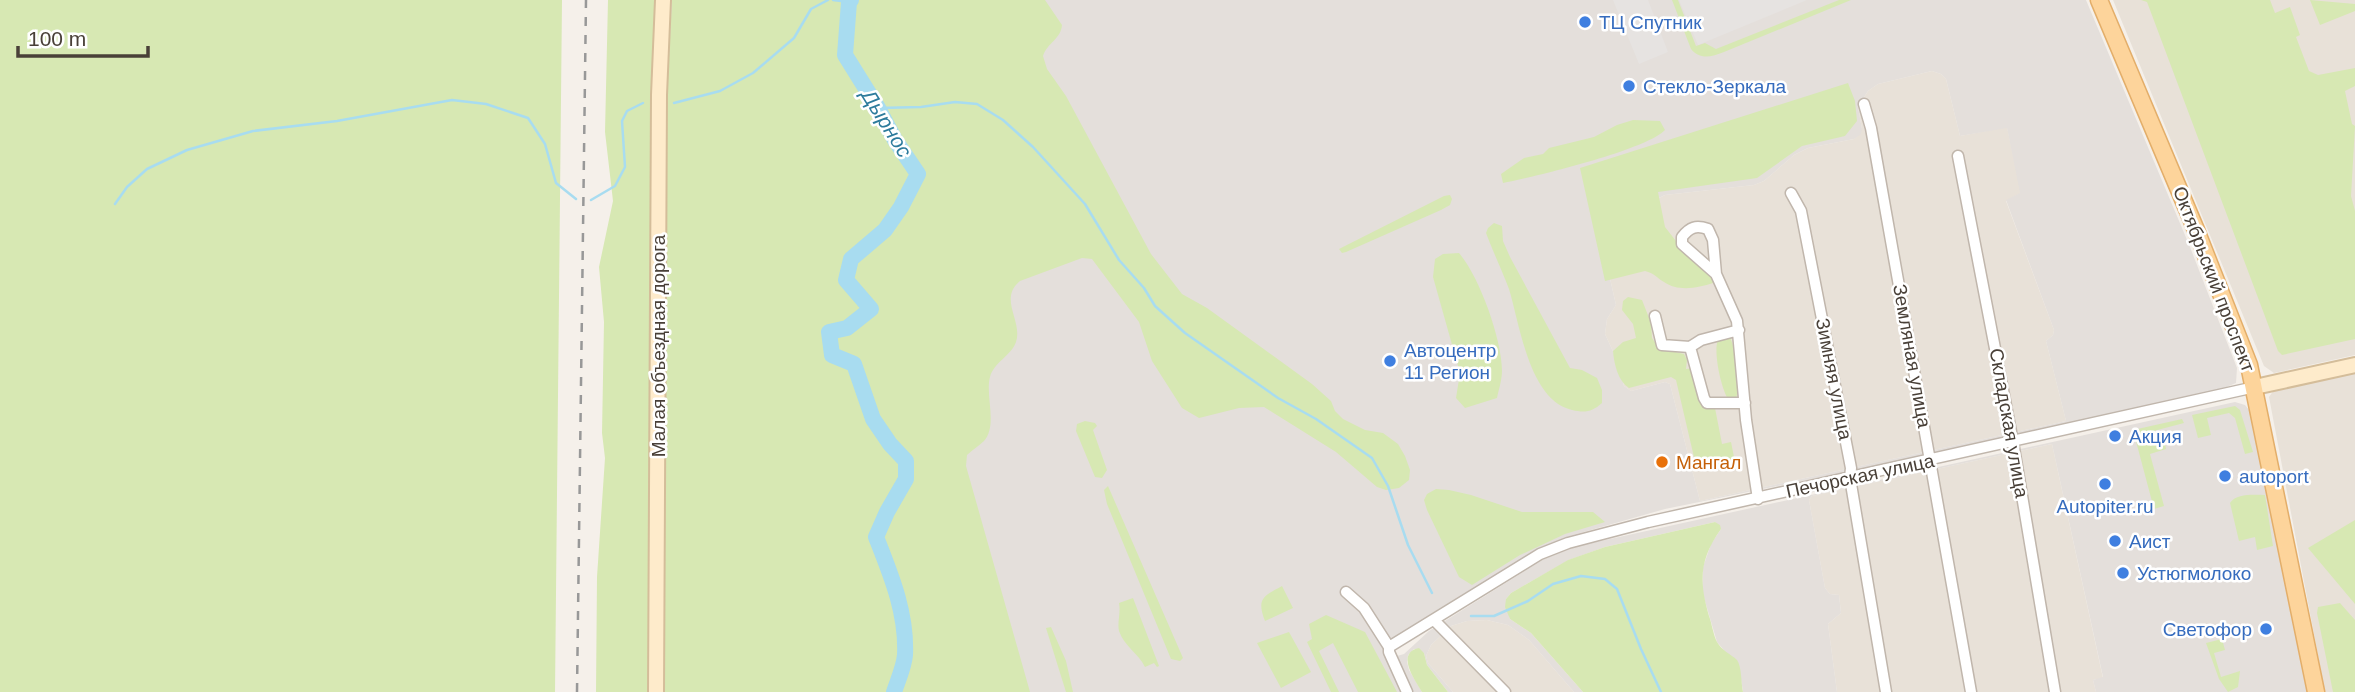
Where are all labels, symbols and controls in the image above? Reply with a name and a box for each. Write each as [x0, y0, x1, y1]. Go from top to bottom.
place label: ТЦ Спутник [1599, 12, 1702, 33]
scale bar [18, 14, 147, 58]
marker: ТЦ Спутник [1577, 14, 1593, 30]
text: 100 m [28, 27, 86, 50]
place label: Стекло-Зеркала [1643, 76, 1786, 97]
marker: Стекло-Зеркала [1621, 78, 1637, 94]
water label: Дырнос [856, 83, 917, 162]
street label: Октябрьский проспект [2169, 183, 2259, 375]
street label: Малая объездная дорога [648, 234, 669, 457]
street label: Земляная улица [1889, 283, 1935, 430]
street label: Зимняя улица [1812, 316, 1856, 442]
place label: Автоцентр 11 Регион [1404, 340, 1496, 383]
street label: Складская улица [1985, 347, 2033, 500]
marker: Автоцентр 11 Регион [1382, 353, 1398, 369]
place label: Акция [2129, 426, 2182, 447]
marker: Акция [2107, 428, 2123, 444]
street label: Печорская улица [1784, 450, 1937, 502]
place label: Мангал [1676, 452, 1741, 473]
marker: Мангал [1654, 454, 1670, 470]
place label: autoport [2239, 466, 2309, 487]
marker: autoport [2217, 468, 2233, 484]
marker: Autopiter.ru [2097, 476, 2113, 492]
place label: Autopiter.ru [2056, 496, 2154, 517]
place label: Аист [2129, 531, 2171, 552]
marker: Аист [2107, 533, 2123, 549]
place label: Устюгмолоко [2137, 563, 2251, 584]
marker: Устюгмолоко [2115, 565, 2131, 581]
place label: Светофор [2163, 619, 2252, 640]
marker: Светофор [2258, 621, 2274, 637]

